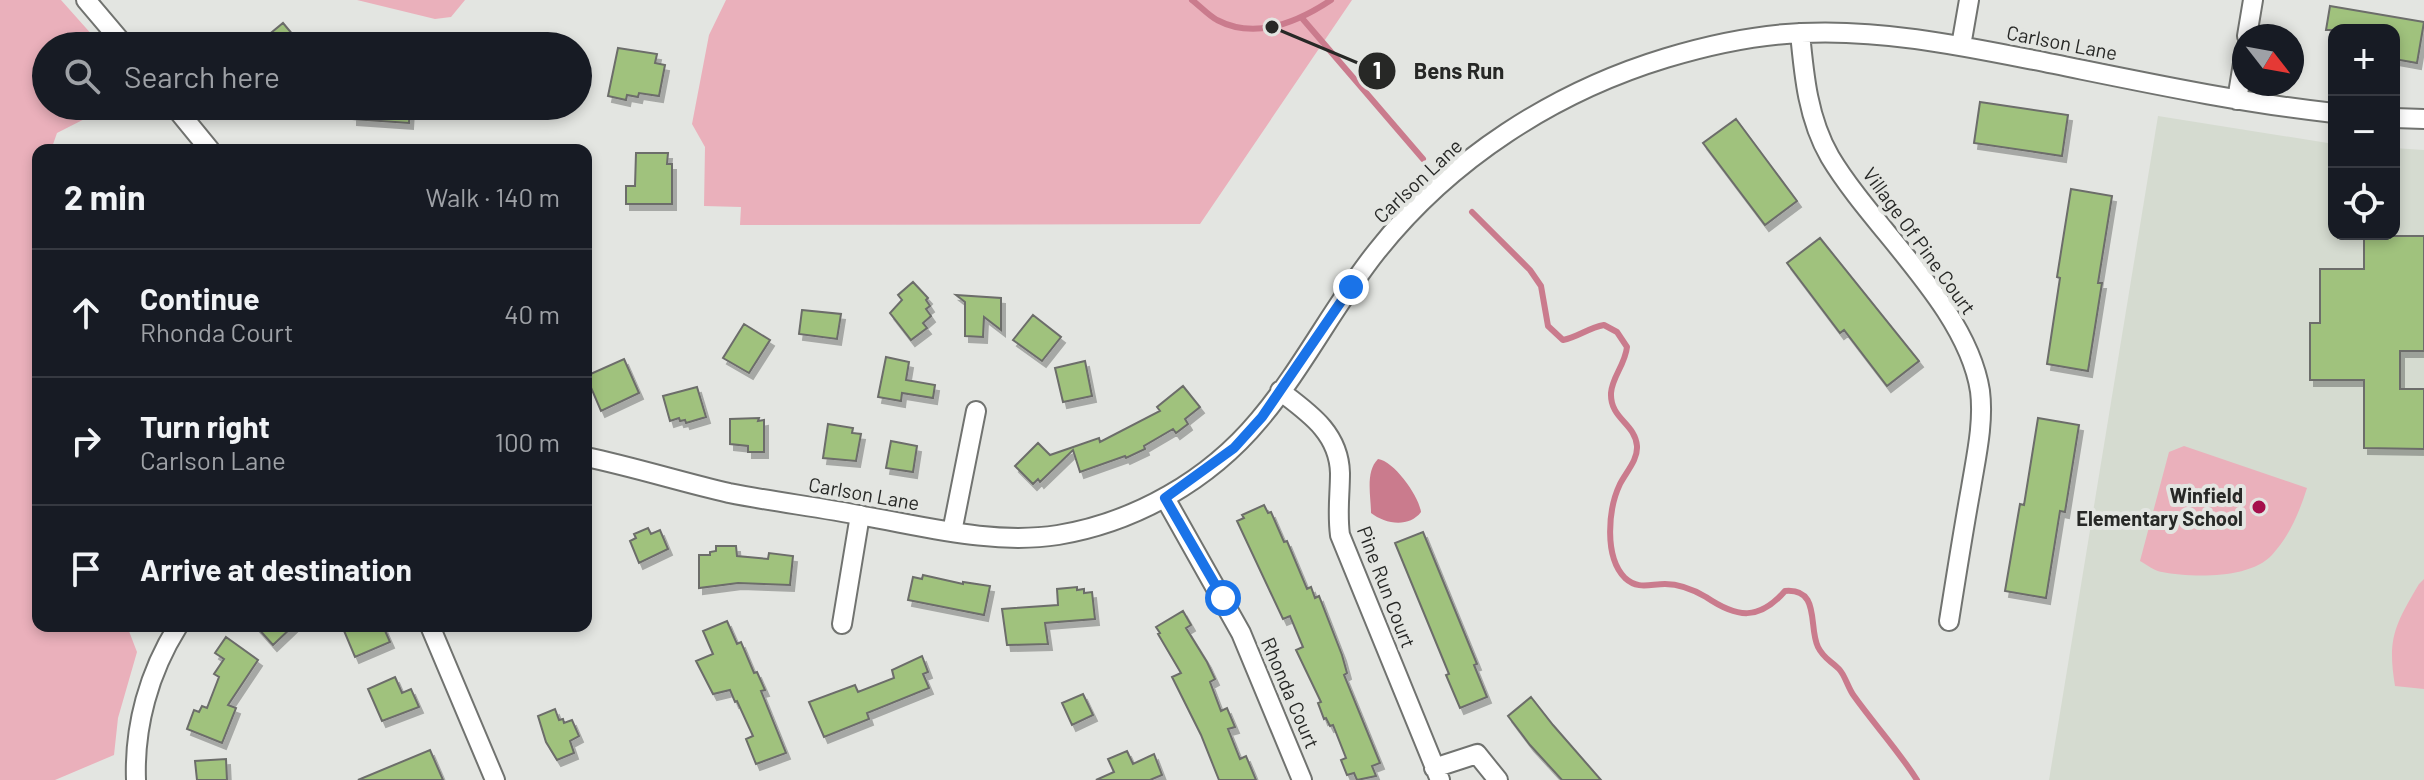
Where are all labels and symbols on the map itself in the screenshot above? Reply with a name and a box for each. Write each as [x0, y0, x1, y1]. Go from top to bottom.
street label: Carlson Lane [2005, 20, 2120, 65]
north arrow [2232, 24, 2304, 96]
callout: Bens Run [1357, 48, 1520, 94]
text: 1 [1373, 55, 1381, 84]
text: Bens Run [1414, 57, 1504, 83]
street label: Carlson Lane [1368, 133, 1467, 227]
street label: Village Of Pine Court [1858, 162, 1981, 319]
route end [1333, 269, 1369, 305]
street label: Carlson Lane [807, 471, 922, 515]
place label: Winfield Elementary School [2076, 483, 2243, 530]
marker: Winfield Elementary School [2250, 498, 2268, 516]
street label: Pine Run Court [1353, 522, 1421, 651]
route start [1205, 580, 1241, 616]
street label: Rhonda Court [1257, 634, 1325, 752]

